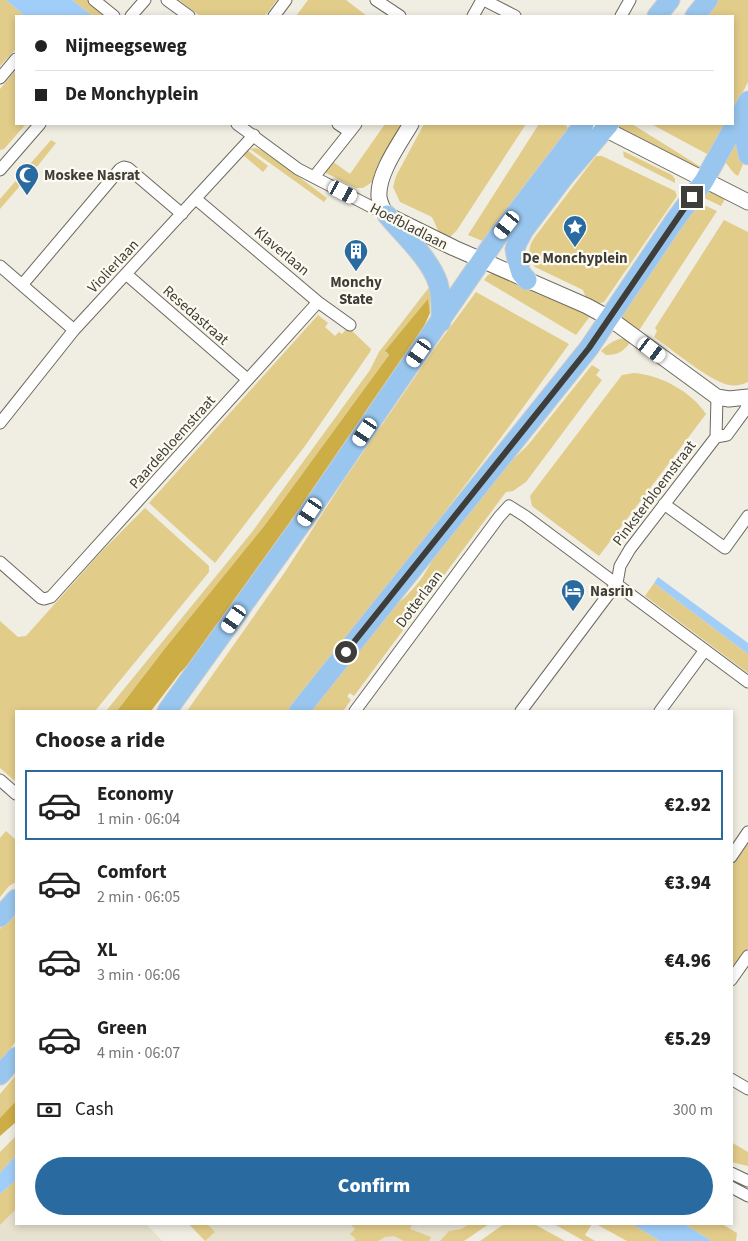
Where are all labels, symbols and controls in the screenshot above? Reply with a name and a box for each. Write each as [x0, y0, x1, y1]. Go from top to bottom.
text: Nijmeegseweg [65, 33, 187, 60]
text: De Monchyplein [65, 81, 199, 108]
mosque icon: Moskee Nasrat [14, 162, 40, 196]
place label: Moskee Nasrat [44, 165, 140, 186]
car [326, 178, 359, 206]
route end [681, 186, 703, 208]
street label: Hoefbladlaan [366, 198, 451, 255]
car [491, 209, 522, 241]
place icon: De Monchyplein [562, 214, 588, 248]
street label: Klaverlaan [249, 222, 314, 281]
street label: Violierlaan [83, 235, 144, 298]
building icon: Monchy State [343, 238, 369, 272]
place label: De Monchyplein [522, 248, 628, 269]
place label: Monchy State [330, 272, 382, 310]
street label: Resedastraat [158, 281, 233, 350]
car [635, 335, 668, 365]
car [404, 336, 433, 370]
street label: Paardebloemstraat [124, 391, 220, 494]
car [350, 415, 379, 449]
street label: Pinksterbloemstraat [608, 436, 701, 550]
car [295, 495, 324, 529]
street label: Dotterlaan [391, 566, 448, 632]
hotel icon: Nasrin [560, 578, 586, 612]
place label: Nasrin [590, 581, 633, 602]
car [219, 602, 248, 636]
route start [335, 641, 357, 663]
text: Choose a ride [35, 724, 165, 756]
text: Economy [97, 781, 174, 808]
icon: car [37, 783, 82, 828]
text: €2.92 [665, 792, 711, 819]
text: 1 min · 06:04 [97, 808, 180, 830]
text: Comfort [97, 859, 167, 886]
icon: car [37, 861, 82, 906]
text: €3.94 [665, 870, 711, 897]
text: 2 min · 06:05 [97, 886, 180, 908]
text: XL [97, 937, 118, 964]
icon: car [37, 939, 82, 984]
text: €4.96 [665, 948, 711, 975]
text: 3 min · 06:06 [97, 964, 180, 986]
text: Green [97, 1015, 147, 1042]
icon: car [37, 1017, 82, 1062]
text: €5.29 [665, 1026, 711, 1053]
text: 4 min · 06:07 [97, 1042, 180, 1064]
icon: cash [35, 1096, 63, 1124]
text: Cash [75, 1096, 114, 1123]
text: 300 m [673, 1099, 713, 1121]
button: Confirm [35, 1157, 713, 1215]

